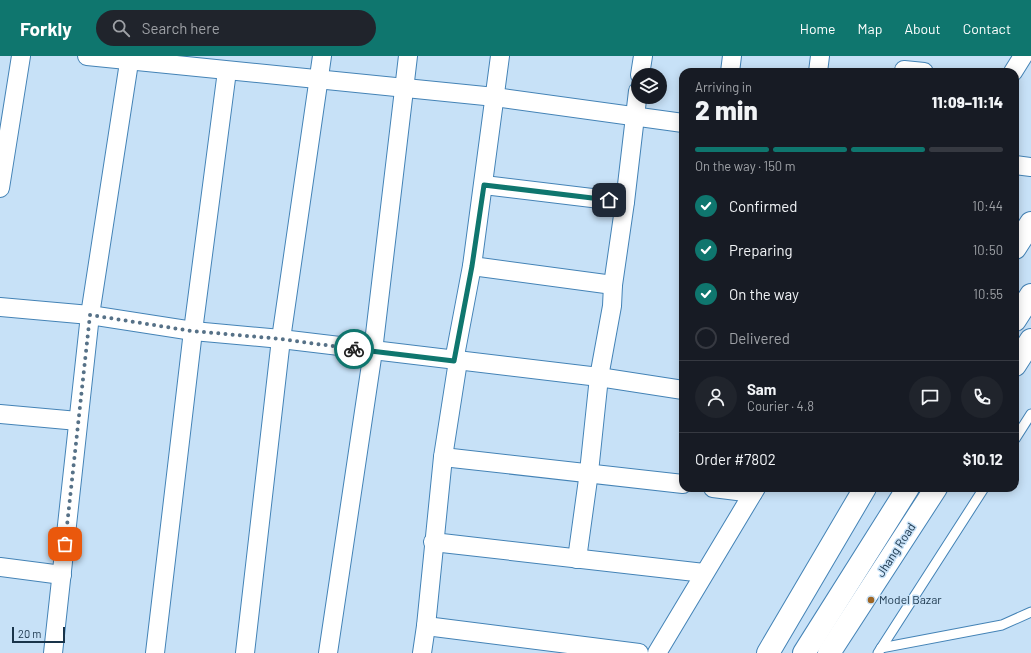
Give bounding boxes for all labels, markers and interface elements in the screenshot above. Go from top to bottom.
search box [96,10,376,46]
text: Forkly [20,17,72,40]
icon: search [110,17,132,39]
text: Search here [142,19,220,37]
text: Home [800,20,836,37]
text: Map [858,20,882,37]
text: About [904,20,941,37]
text: Contact [963,20,1011,37]
map controls [631,68,667,104]
button: layers [631,68,667,104]
text: Arriving in [695,79,752,95]
text: 11:09–11:14 [932,93,1003,111]
text: 2 min [695,94,758,125]
text: On the way · 150 m [695,158,796,174]
pin [592,183,626,217]
icon: home [598,189,620,211]
icon: check [695,195,717,217]
text: Confirmed [729,197,797,215]
text: 10:44 [972,198,1003,214]
icon: check [695,239,717,261]
text: Preparing [729,241,793,259]
text: 10:50 [973,242,1003,258]
icon: check [695,283,717,305]
text: On the way [729,285,799,303]
text: 10:55 [973,286,1003,302]
courier [334,329,374,369]
text: Delivered [729,329,790,347]
icon: bike [343,338,365,360]
button: person [695,376,737,418]
button: chat [909,376,951,418]
button: phone [961,376,1003,418]
text: Sam [747,380,776,398]
text: Courier · 4.8 [747,398,814,414]
text: Order #7802 [695,450,776,468]
text: $10.12 [963,450,1003,468]
street label: Jhang Road [873,520,918,579]
pin [48,527,82,561]
icon: bag [54,533,76,555]
place label: Model Bazar [879,592,942,606]
marker: Model Bazar [866,595,876,605]
scale bar [12,625,65,644]
text: 20 m [18,627,41,640]

